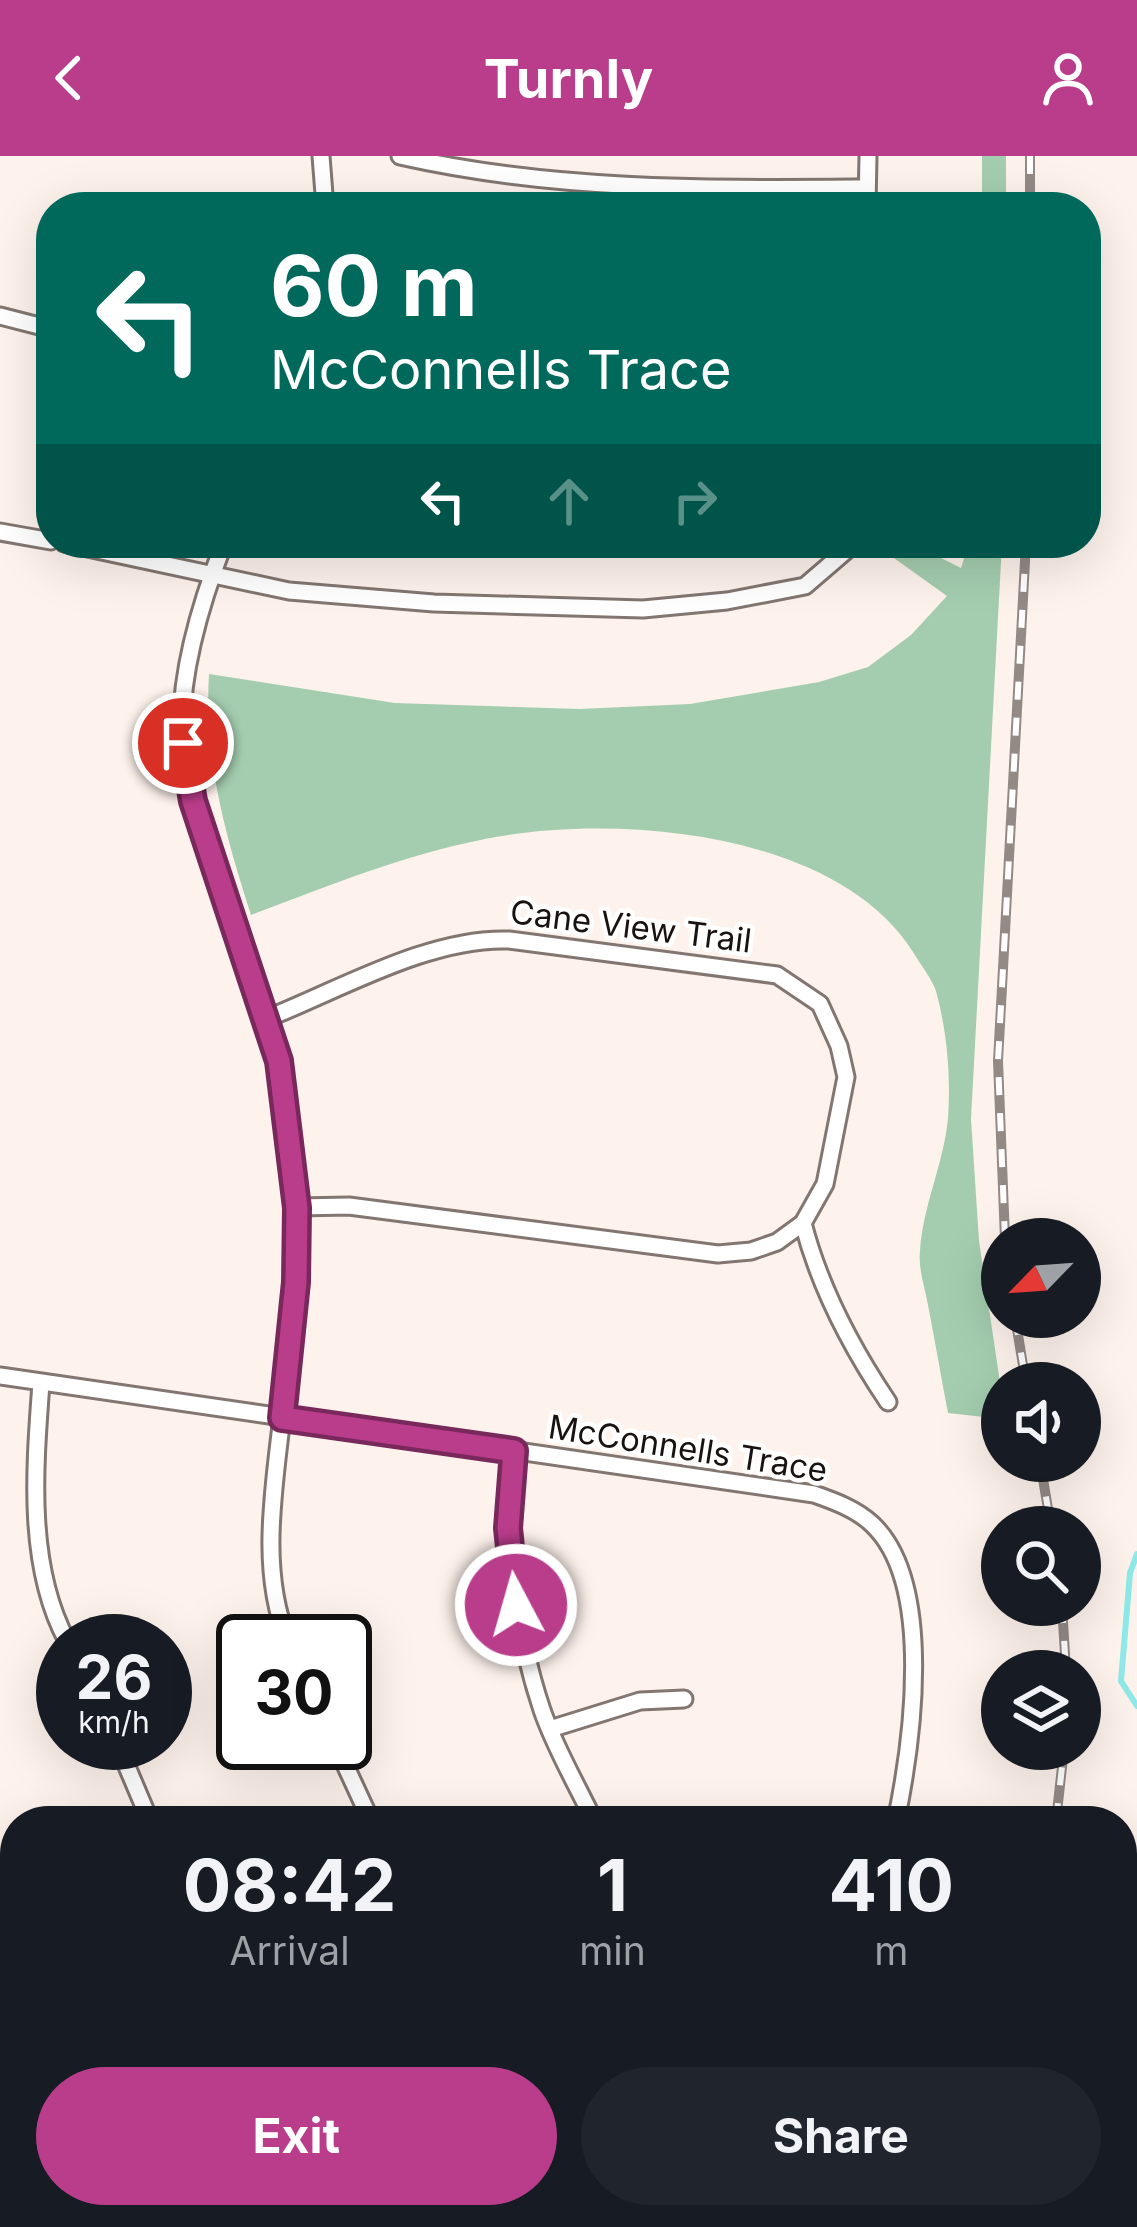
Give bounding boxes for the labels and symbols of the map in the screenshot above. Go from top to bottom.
pin [132,692,234,794]
street label: Cane View Trail [508,891,754,961]
north arrow [981,1218,1101,1338]
street label: McConnells Trace [546,1406,830,1490]
position arrow [453,1542,579,1668]
speed limit sign: 30 [216,1614,372,1770]

